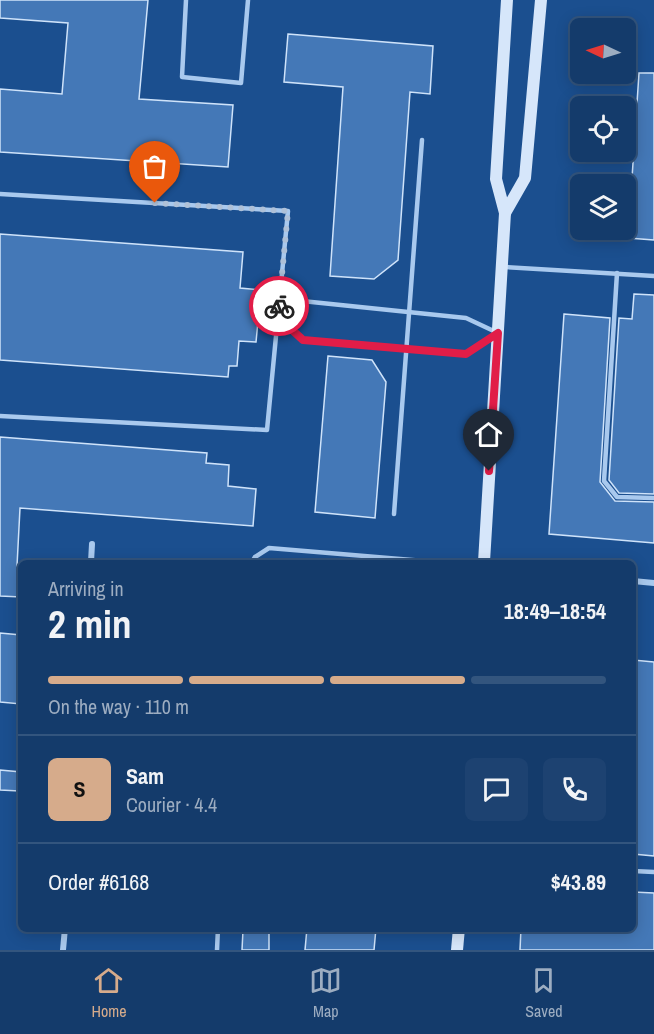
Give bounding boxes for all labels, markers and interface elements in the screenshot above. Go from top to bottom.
north arrow [570,18,636,84]
map controls [570,18,636,240]
button: locate [570,96,636,162]
pin [129,141,180,203]
icon: bag [138,150,171,183]
button: layers [570,174,636,240]
courier [249,276,309,336]
icon: bike [263,290,296,323]
pin [463,409,514,471]
icon: home [472,418,505,451]
text: Arriving in [48,575,124,602]
text: 18:49–18:54 [504,596,606,626]
text: 2 min [48,598,132,650]
text: On the way · 110 m [48,693,189,720]
button: chat [465,758,528,821]
button: phone [543,758,606,821]
text: Sam [126,761,164,791]
text: S [73,774,86,804]
text: Courier · 4.4 [126,791,217,818]
text: Order #6168 [48,867,149,897]
text: $43.89 [551,867,606,897]
tab: Home [91,964,126,1022]
tab: Map [309,964,342,1022]
tab: Saved [525,964,563,1022]

